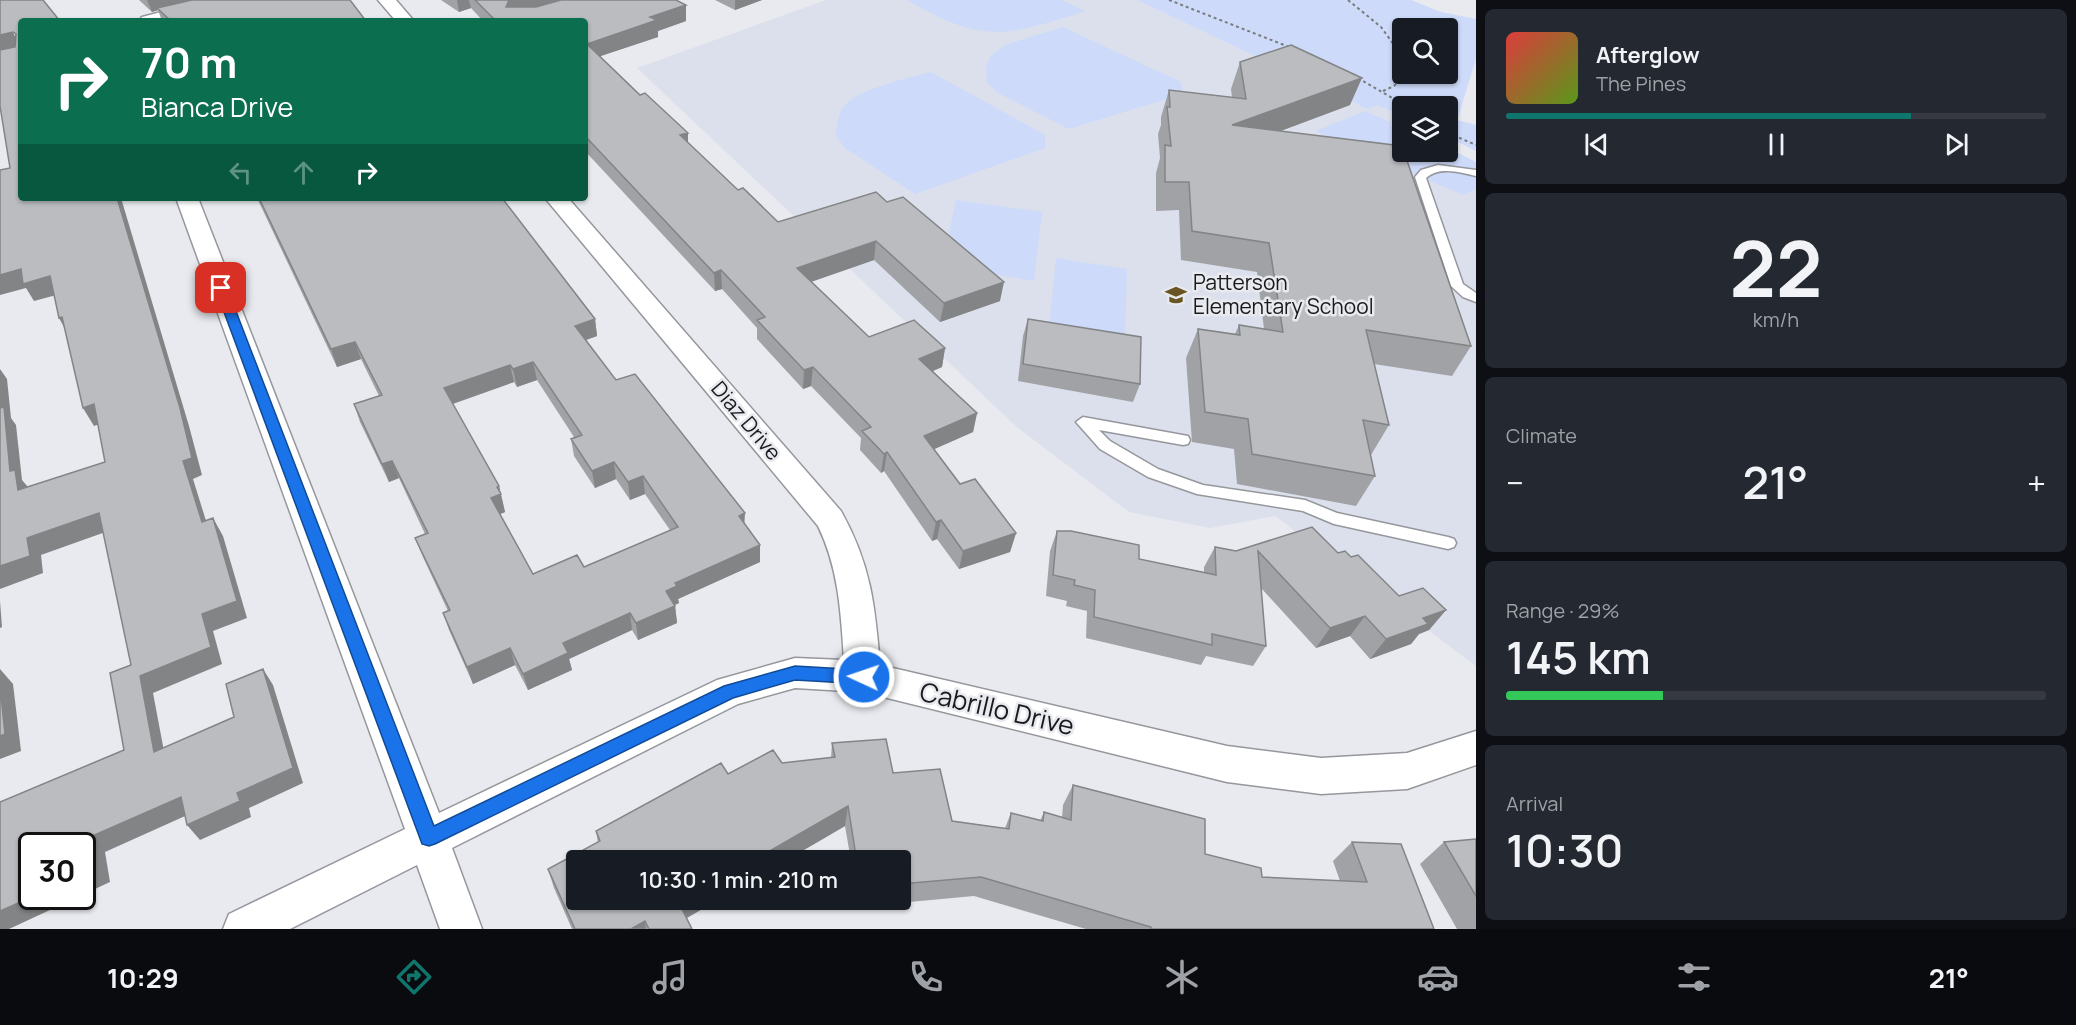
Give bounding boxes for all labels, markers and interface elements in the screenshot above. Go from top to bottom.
map controls [1392,18,1458,162]
button: search [1392,18,1458,84]
text: 70 m [141,33,237,91]
text: Afterglow [1596,40,1700,70]
icon: right [42,42,120,120]
text: The Pines [1596,70,1686,97]
text: Bianca Drive [141,88,293,125]
button: layers [1392,96,1458,162]
icon: previous [1580,128,1613,161]
icon: pause [1760,128,1793,161]
icon: next [1940,128,1973,161]
icon: left [224,156,257,189]
icon: ahead [287,156,320,189]
icon: right [350,156,383,189]
text: 22 [1730,214,1822,320]
pin [195,262,246,313]
place label: Patterson Elementary School [1193,268,1374,320]
icon: arrive [204,271,237,304]
school or university icon: Patterson Elementary School [1164,283,1188,307]
text: km/h [1753,306,1799,333]
street label: Diaz Drive [705,375,788,466]
text: Climate [1506,422,1577,449]
text: 21° [1743,451,1808,513]
text: − [1506,460,1524,505]
text: + [2027,460,2046,505]
text: Range · 29% [1506,597,1620,624]
text: 145 km [1506,626,1651,688]
position arrow [832,645,896,709]
street label: Cabrillo Drive [916,673,1078,743]
text: Arrival [1506,790,1563,817]
text: 10:30 [1506,819,1623,881]
speed limit sign: 30 [18,832,96,910]
text: 10:30 · 1 min · 210 m [639,865,838,895]
icon: directions [393,956,435,998]
icon: music [649,956,691,998]
icon: phone [905,956,947,998]
icon: climate [1161,956,1203,998]
icon: car [1417,956,1459,998]
icon: filters [1673,956,1715,998]
text: 10:29 [107,959,179,996]
text: 21° [1929,959,1969,996]

